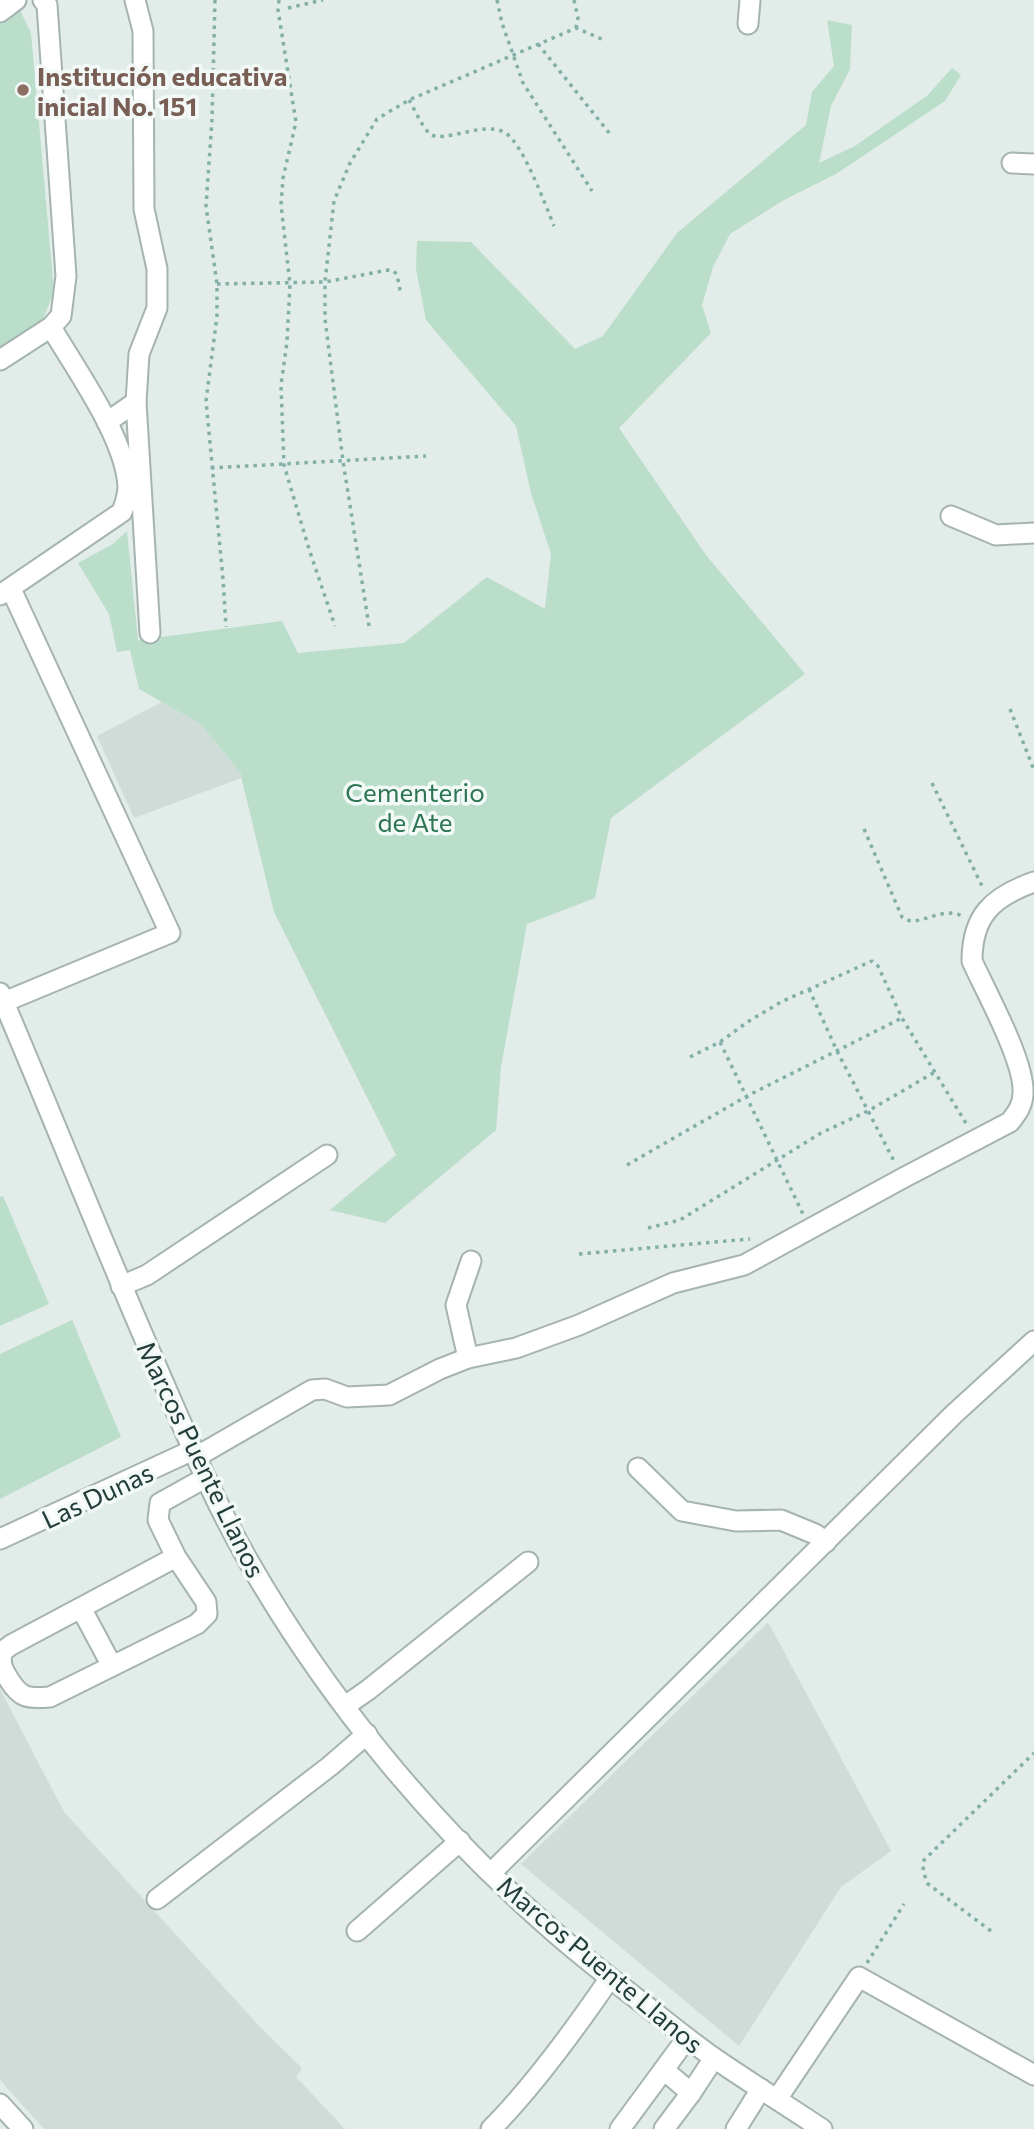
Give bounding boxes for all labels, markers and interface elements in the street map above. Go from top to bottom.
place label: Institución educativa inicial No. 151 [37,60,287,121]
marker: Institución educativa inicial No. 151 [15,82,31,98]
park label: Cementerio de Ate [345,776,485,837]
street label: Marcos Puente Llanos [131,1336,273,1582]
street label: Las Dunas [36,1456,158,1534]
street label: Marcos Puente Llanos [492,1869,710,2059]

